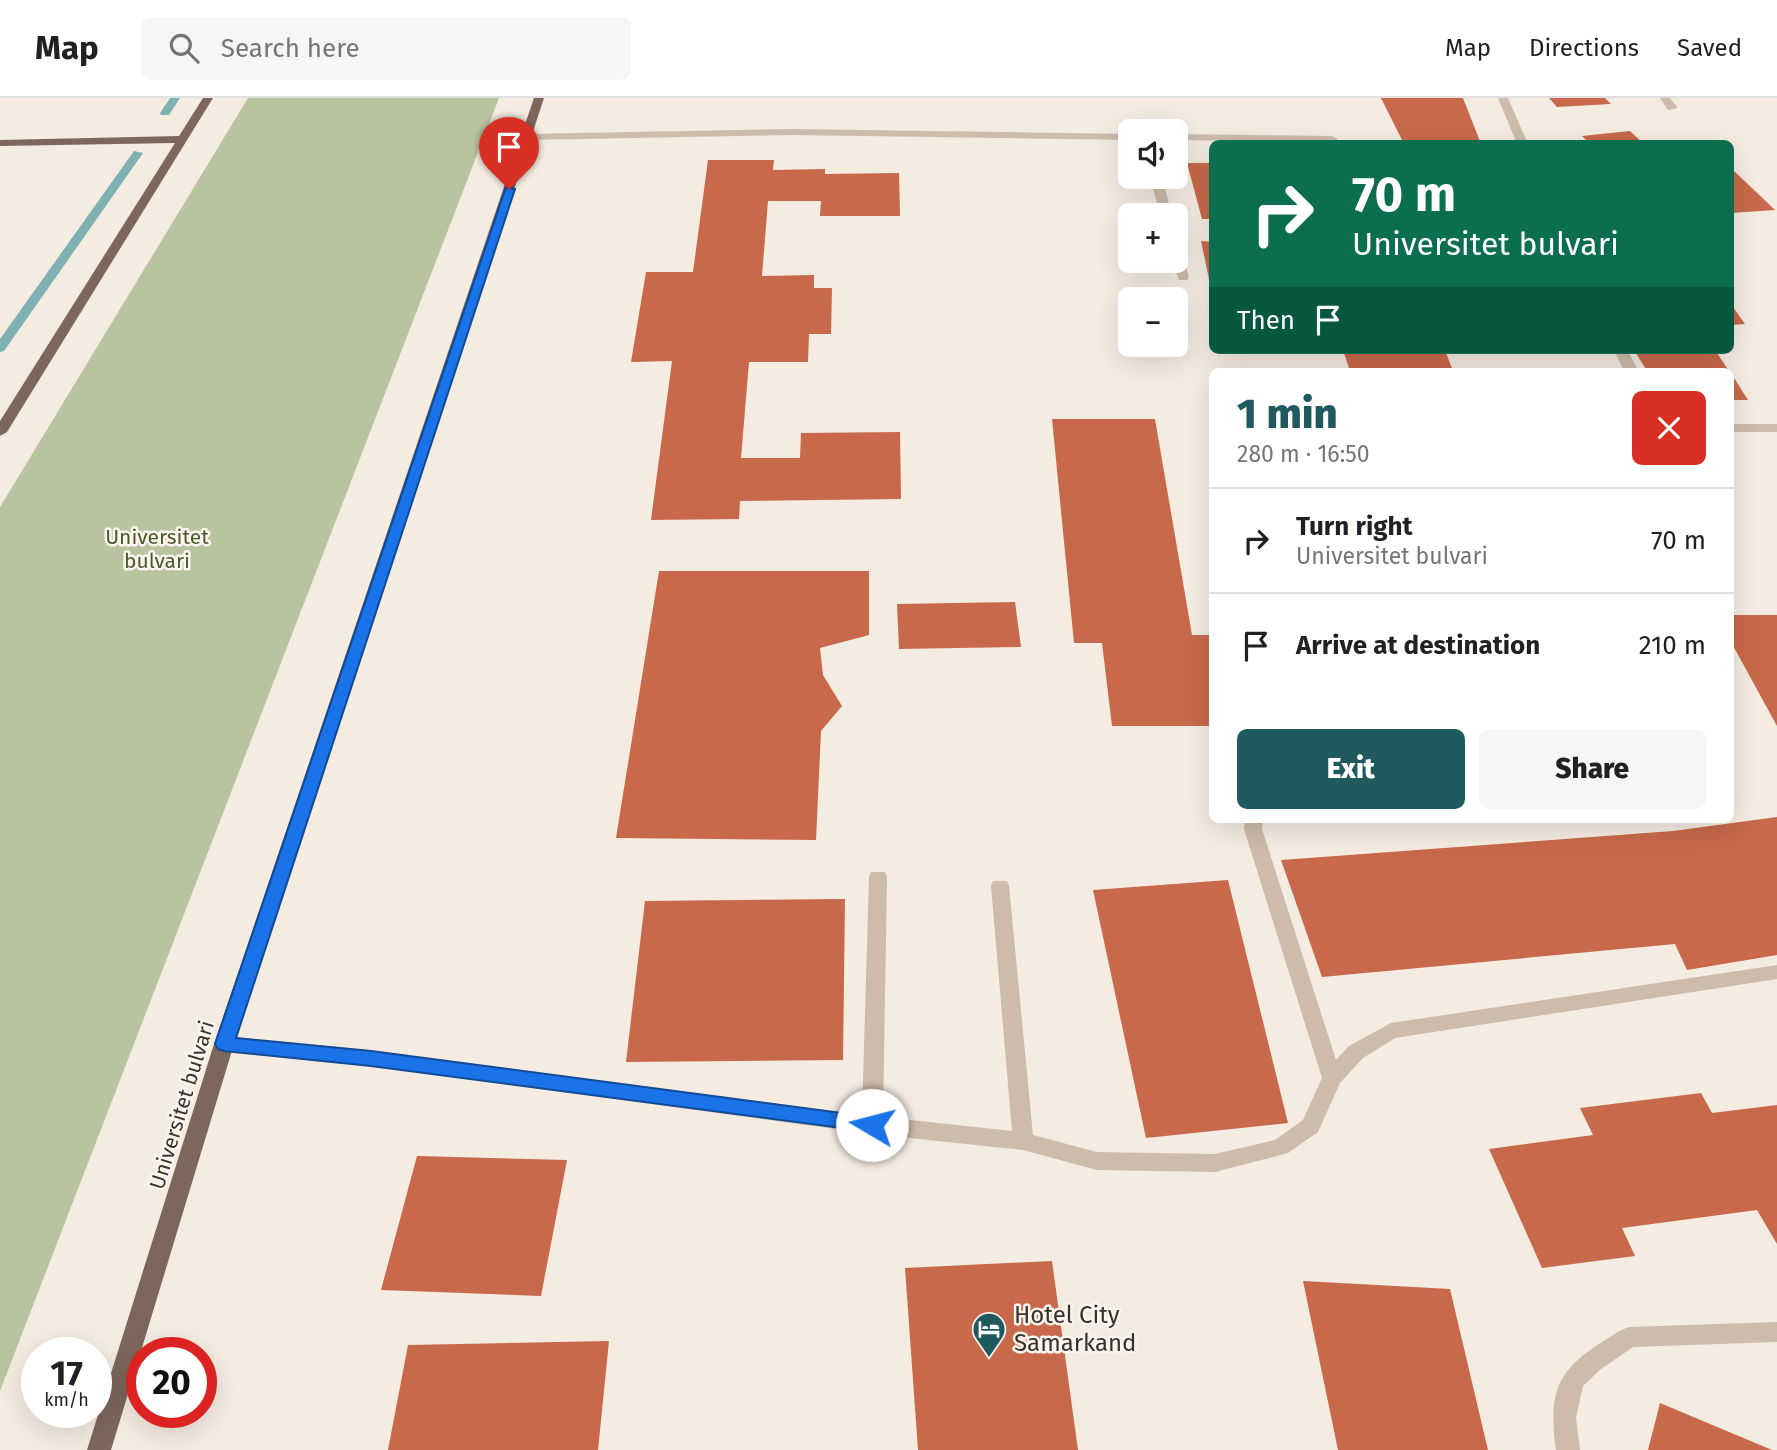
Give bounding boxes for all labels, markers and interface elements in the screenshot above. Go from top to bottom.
search box [141,17,631,80]
text: Map [35,28,99,68]
icon: search [165,29,203,67]
text: Search here [221,33,360,64]
text: Map [1445,34,1491,62]
text: Directions [1529,34,1639,62]
text: Saved [1677,34,1742,62]
pin [479,117,539,189]
map controls [1118,119,1188,357]
button: sound [1118,119,1188,189]
icon: arrive [490,128,528,166]
text: 70 m [1352,165,1456,224]
icon: right [1237,168,1328,259]
button: + [1118,203,1188,273]
text: Universitet bulvari [1352,225,1619,263]
button: − [1118,287,1188,357]
icon: arrive [1309,301,1347,339]
text: Then [1237,305,1295,336]
text: 1 min [1237,389,1338,439]
button: close [1632,391,1706,465]
text: 280 m · 16:50 [1237,440,1370,468]
text: Turn right [1296,511,1413,542]
icon: right [1237,522,1275,560]
park label: Universitet bulvari [105,524,209,574]
text: 70 m [1651,525,1706,556]
text: Universitet bulvari [1296,542,1488,570]
icon: arrive [1237,627,1275,665]
text: Arrive at destination [1296,630,1540,661]
text: 210 m [1639,630,1706,661]
button: Exit [1237,729,1465,809]
button: Share [1479,729,1706,809]
street label: Universitet bulvari [144,1017,220,1193]
position arrow [835,1088,909,1162]
place label: Hotel City Samarkand [1014,1301,1136,1357]
hotel icon: Hotel City Samarkand [970,1310,1008,1359]
speed limit sign: 20 [126,1337,217,1428]
text: 17 [50,1352,83,1394]
text: km/h [44,1389,89,1411]

